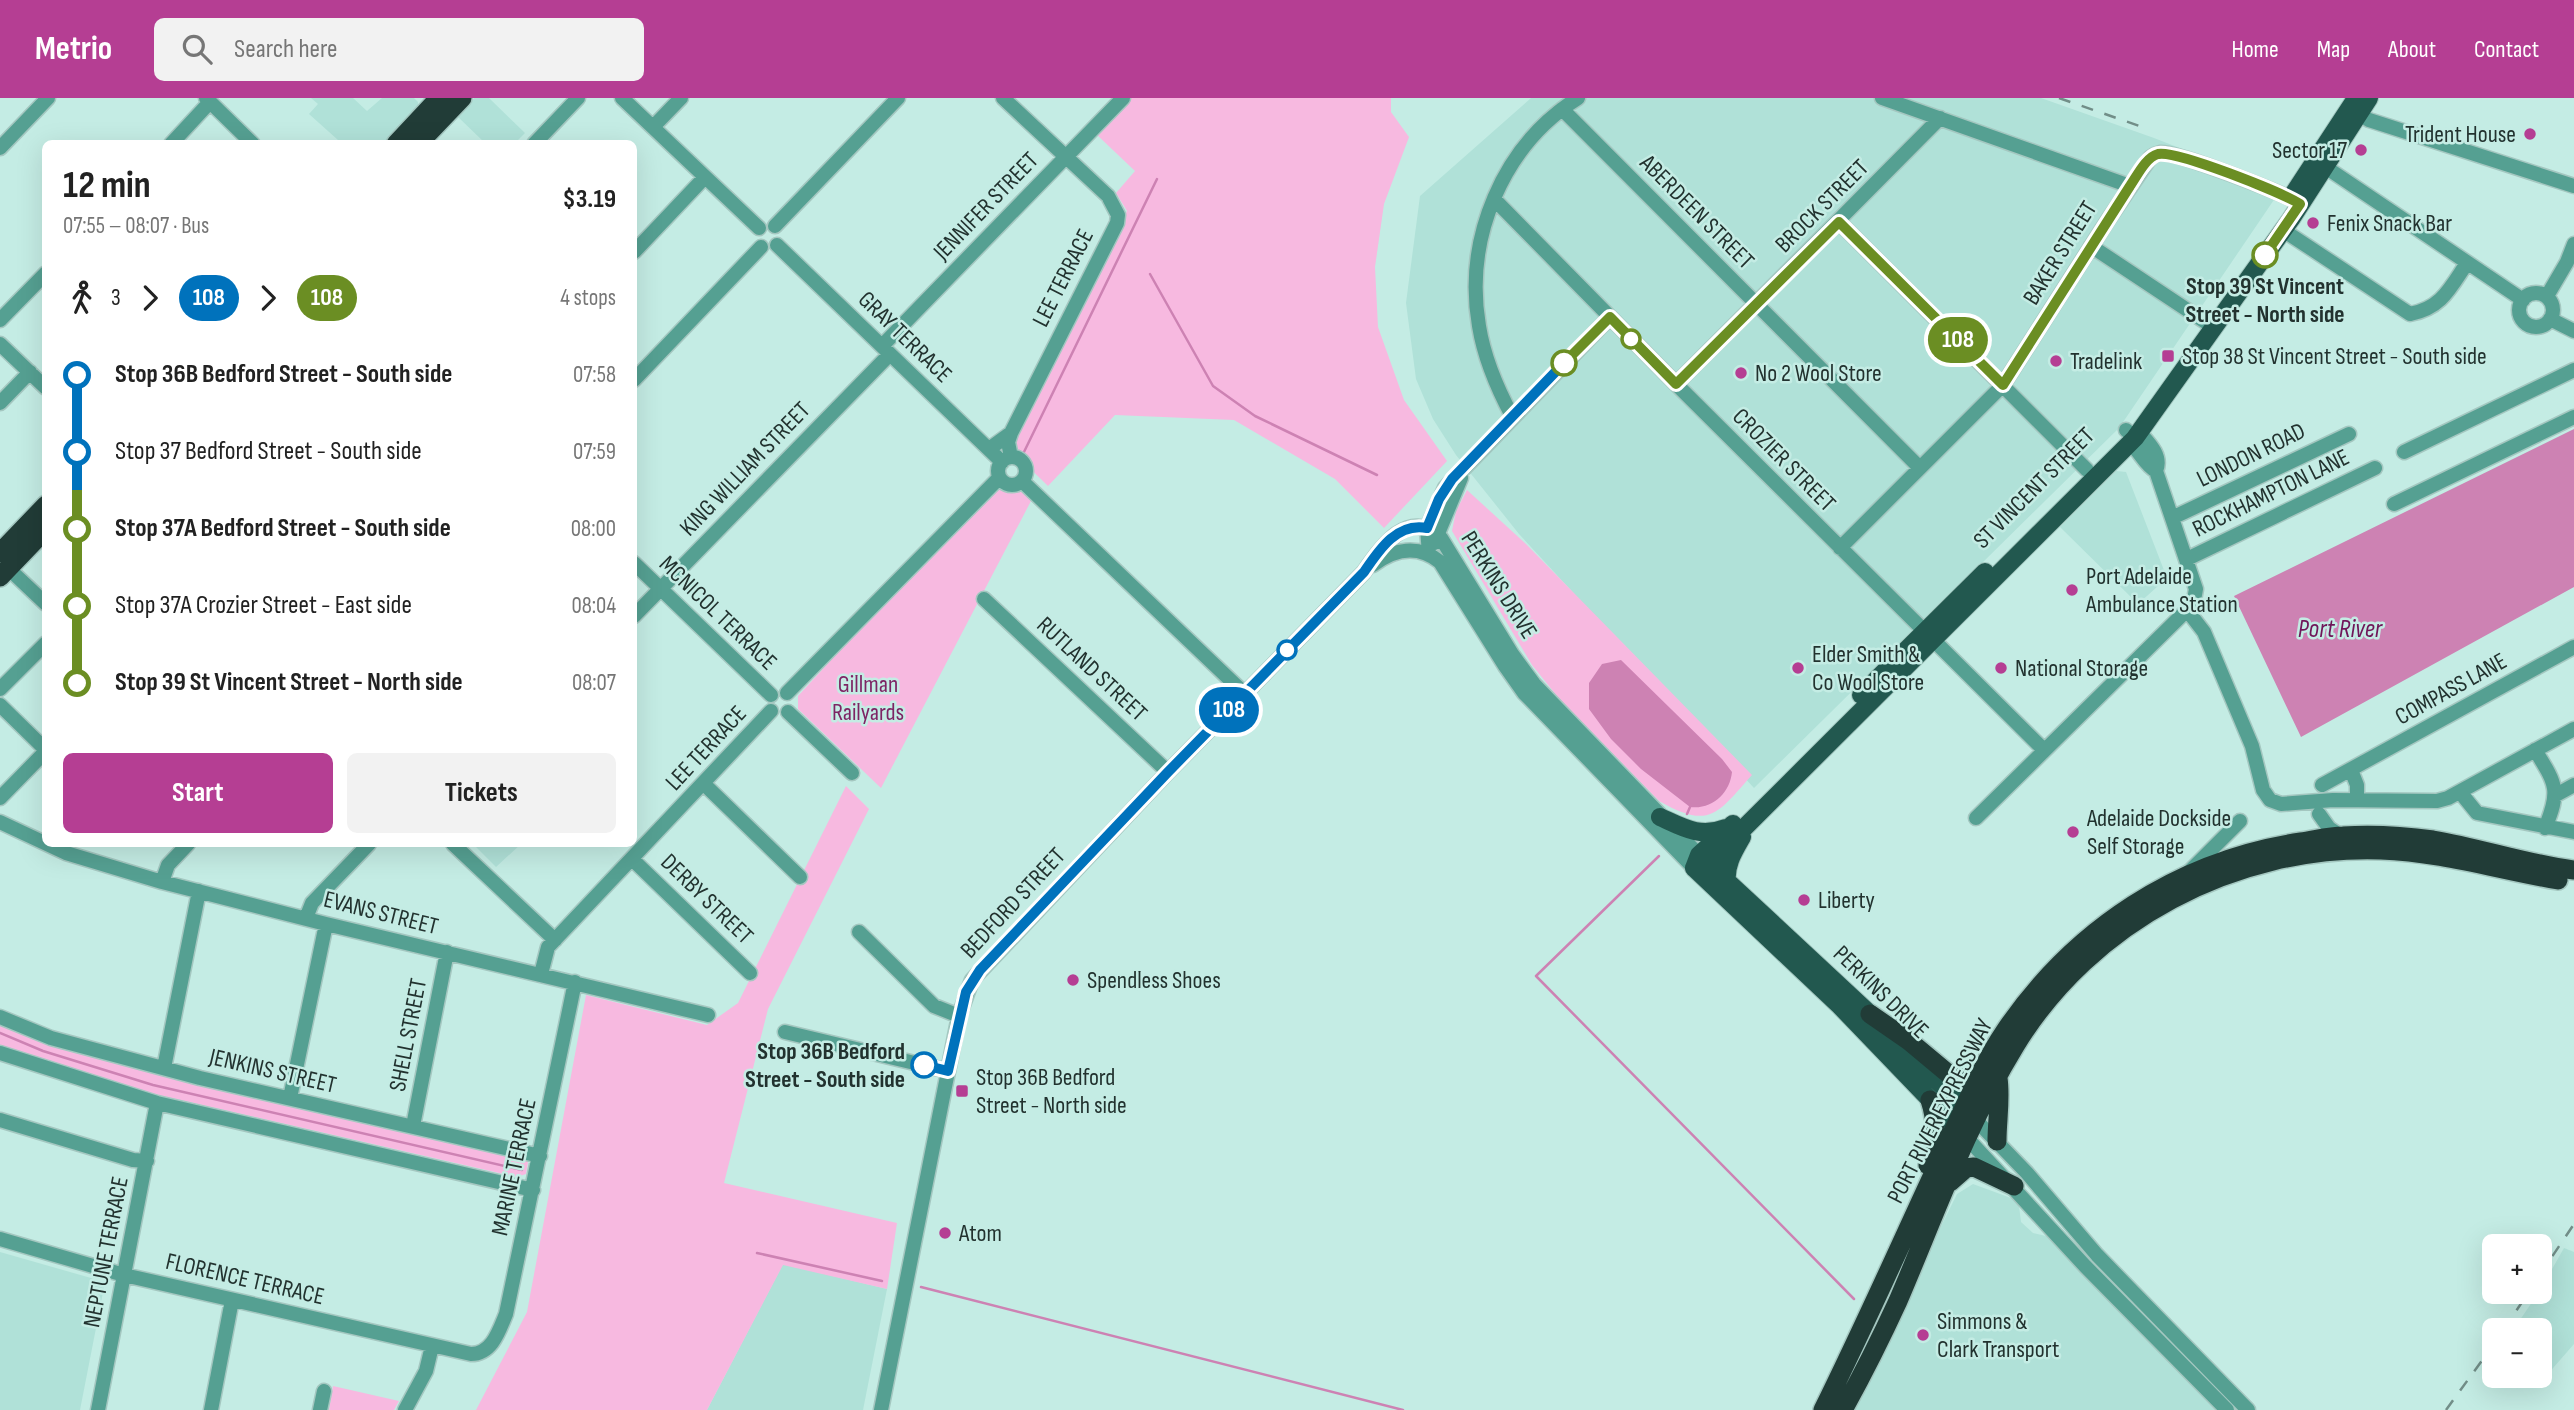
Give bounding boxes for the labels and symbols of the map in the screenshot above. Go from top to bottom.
place label: Trident House [2405,120,2516,149]
marker: Trident House [2522,126,2538,142]
place label: Sector 17 [2272,136,2347,165]
marker: Sector 17 [2353,142,2369,158]
street label: JENNIFER STREET [927,146,1045,267]
street label: ABERDEEN STREET [1633,148,1760,275]
street label: BROCK STREET [1769,153,1875,259]
street label: BAKER STREET [2017,196,2103,310]
place label: Fenix Snack Bar [2327,209,2452,238]
marker: Fenix Snack Bar [2305,215,2321,231]
street label: LEE TERRACE [1026,224,1100,332]
marker: Stop 39 St Vincent Street - North side [2252,242,2278,268]
place label: Stop 39 St Vincent Street - North side [2185,272,2345,329]
street label: GRAY TERRACE [852,285,958,389]
line badge: 108 [1918,317,1998,363]
unlabelled marker [1621,329,1641,349]
place label: Stop 38 St Vincent Street - South side [2182,342,2487,371]
place label: Tradelink [2070,347,2142,376]
marker: Stop 38 St Vincent Street - South side [2160,348,2176,364]
unlabelled marker [1551,350,1577,376]
marker: Tradelink [2048,353,2064,369]
place label: No 2 Wool Store [1755,359,1882,388]
marker: No 2 Wool Store [1733,365,1749,381]
street label: KING WILLIAM STREET [674,396,817,542]
street label: CROZIER STREET [1726,402,1842,518]
street label: LONDON ROAD [2192,416,2310,494]
street label: ST VINCENT STREET [1967,421,2101,555]
street label: ROCKHAMPTON LANE [2188,443,2354,543]
street label: PERKINS DRIVE [1455,526,1543,644]
street label: MCNICOL TERRACE [653,550,783,676]
place label: Port Adelaide Ambulance Station [2085,562,2238,619]
marker: Port Adelaide Ambulance Station [2064,582,2080,598]
street label: RUTLAND STREET [1031,611,1153,728]
water label: Port River [2298,614,2384,645]
unlabelled marker [1277,640,1297,660]
place label: Elder Smith & Co Wool Store [1812,640,1924,697]
street label: COMPASS LANE [2390,647,2512,731]
place label: National Storage [2015,654,2148,683]
marker: Elder Smith & Co Wool Store [1790,660,1806,676]
marker: National Storage [1993,660,2009,676]
park label: Gillman Railyards [832,670,904,727]
line badge: 108 [1189,687,1269,733]
street label: LEE TERRACE [659,699,753,797]
place label: Adelaide Dockside Self Storage [2086,804,2231,861]
marker: Adelaide Dockside Self Storage [2065,824,2081,840]
street label: BEDFORD STREET [954,842,1072,964]
street label: DERBY STREET [655,848,760,950]
street label: EVANS STREET [321,885,442,941]
place label: Liberty [1818,886,1875,915]
marker: Liberty [1796,892,1812,908]
street label: PERKINS DRIVE [1827,939,1935,1045]
place label: Spendless Shoes [1087,966,1221,995]
marker: Spendless Shoes [1065,972,1081,988]
street label: SHELL STREET [383,976,433,1094]
street label: PORT RIVER EXPRESSWAY [1881,1014,1999,1208]
place label: Stop 36B Bedford Street - South side [745,1037,905,1094]
street label: JENKINS STREET [206,1042,340,1100]
marker: Stop 36B Bedford Street - South side [911,1052,937,1078]
place label: Stop 36B Bedford Street - North side [976,1063,1127,1120]
marker: Stop 36B Bedford Street - North side [954,1083,970,1099]
street label: MARINE TERRACE [485,1096,543,1238]
street label: NEPTUNE TERRACE [77,1174,135,1330]
place label: Atom [958,1219,1002,1248]
marker: Atom [937,1225,953,1241]
street label: FLORENCE TERRACE [163,1247,327,1311]
place label: Simmons & Clark Transport [1937,1307,2059,1364]
marker: Simmons & Clark Transport [1915,1327,1931,1343]

